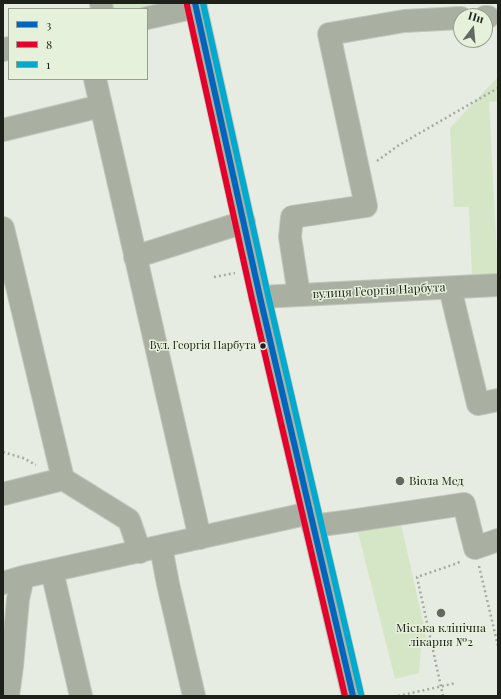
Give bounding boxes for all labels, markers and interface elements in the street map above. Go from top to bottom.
legend [8,8,148,80]
north arrow [453,8,493,48]
text: Пн [467,8,486,26]
text: 3 [46,16,51,32]
text: 8 [46,36,52,52]
text: 1 [46,56,50,72]
street label: вулиця Георгія Нарбута [312,280,446,302]
place label: Вул. Георгія Нарбута [150,339,256,353]
marker: Вул. Георгія Нарбута [258,341,268,351]
place label: Віола Мед [409,474,464,488]
marker: Віола Мед [394,475,406,487]
marker: Міська клінічна лікарня №2 [435,607,447,619]
place label: Міська клінічна лікарня №2 [396,621,486,649]

